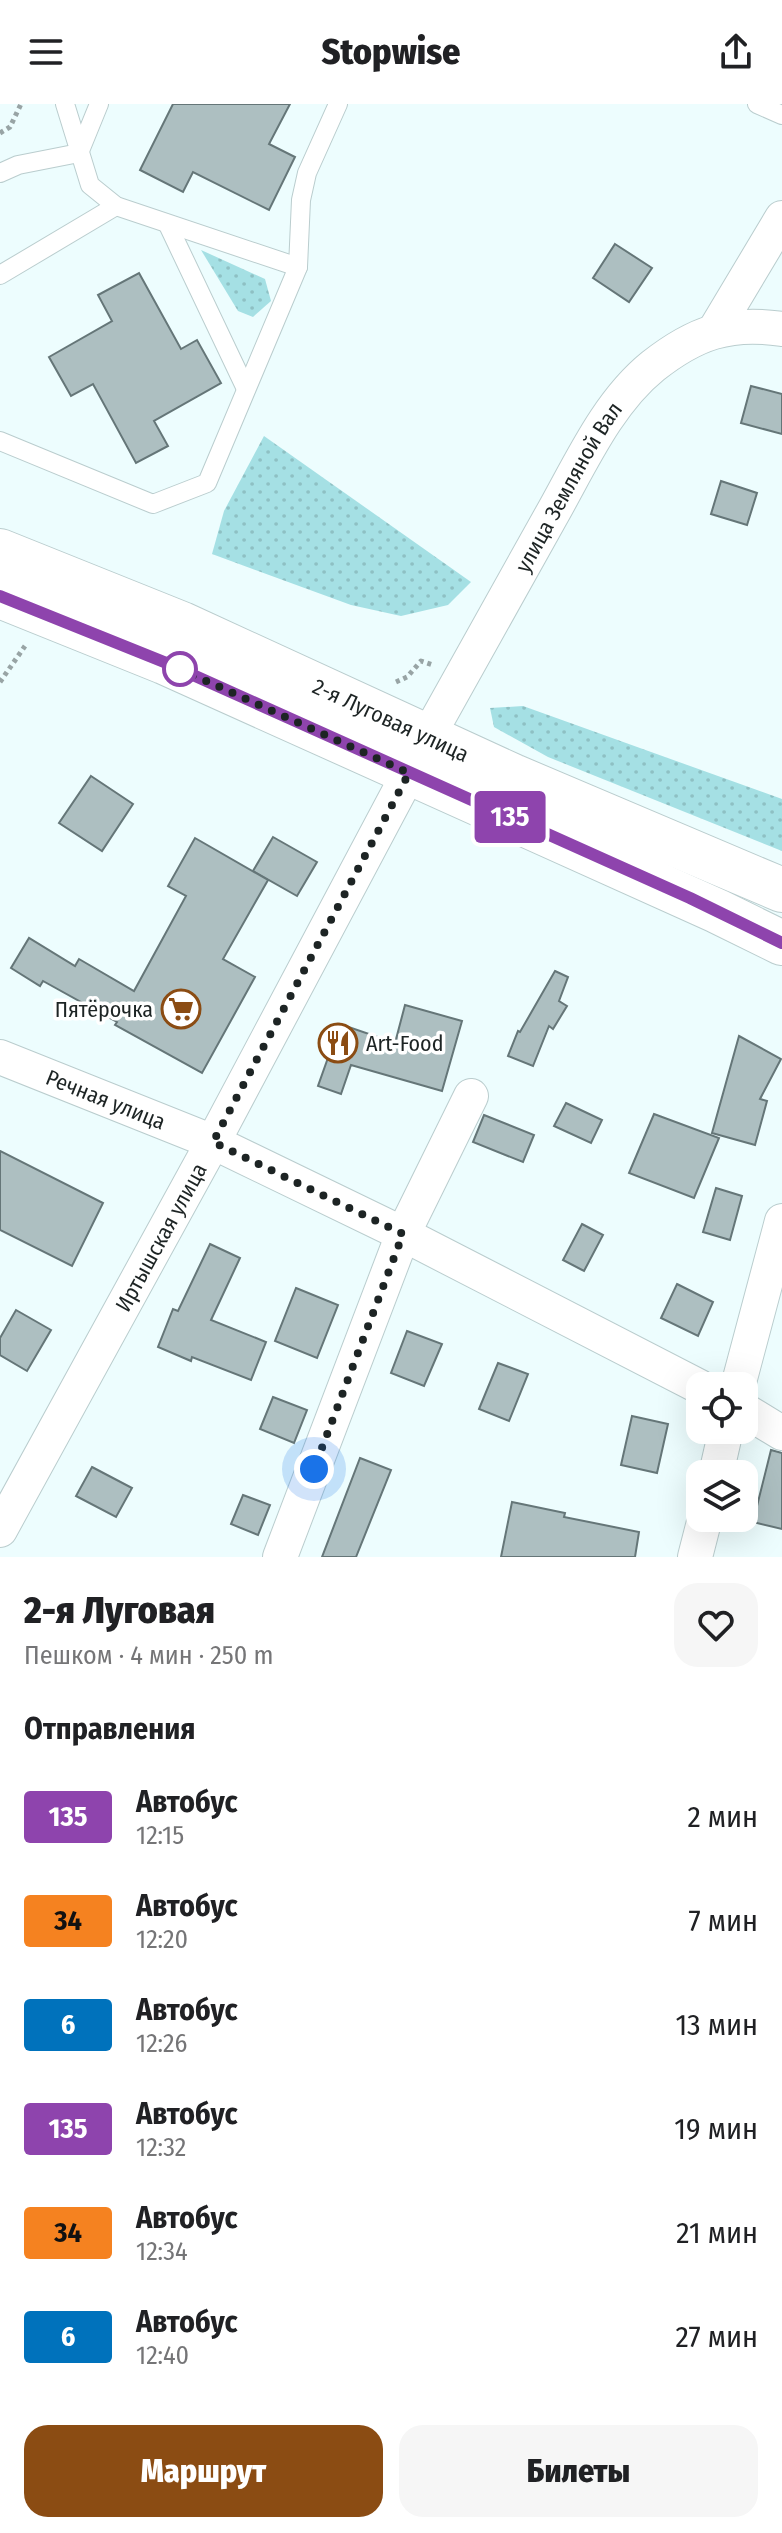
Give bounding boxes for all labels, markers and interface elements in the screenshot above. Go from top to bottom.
icon: menu [24,30,68,74]
text: Stopwise [322,30,460,74]
icon: share [714,30,758,74]
street label: улица Земляной Вал [509,397,628,577]
unlabelled marker [163,652,197,686]
street label: 2-я Луговая улица [308,673,473,768]
line badge: 135 [464,791,556,843]
text: 135 [491,800,529,833]
supermarket icon: Пятёрочка [160,988,202,1030]
place label: Пятёрочка [55,996,153,1023]
restaurant icon: Art-Food [317,1022,359,1064]
place label: Art-Food [366,1030,443,1057]
street label: Речная улица [42,1064,169,1136]
street label: Иртышская улица [110,1159,213,1316]
map controls [686,1372,758,1532]
button: locate [686,1372,758,1444]
your location [294,1449,334,1489]
button: layers [686,1460,758,1532]
button: heart [674,1583,758,1667]
text: 2-я Луговая [24,1587,215,1633]
text: Пешком · 4 мин · 250 m [24,1640,273,1671]
text: Отправления [24,1711,195,1747]
text: Автобус [136,1784,238,1820]
text: 2 мин [687,1799,758,1835]
text: 135 [49,1800,87,1833]
text: 12:15 [136,1820,184,1851]
text: Автобус [136,1888,238,1924]
text: 7 мин [688,1903,758,1939]
text: 34 [54,1904,82,1937]
text: 12:20 [136,1924,188,1955]
text: Автобус [136,1992,238,2028]
text: 13 мин [675,2007,758,2043]
text: 6 [61,2008,75,2041]
text: 12:26 [136,2028,187,2059]
text: Автобус [136,2096,238,2132]
text: 19 мин [674,2111,758,2147]
text: 135 [49,2112,87,2145]
text: 12:32 [136,2132,186,2163]
text: Автобус [136,2200,238,2236]
text: 21 мин [676,2215,758,2251]
text: 34 [54,2216,82,2249]
text: 12:34 [136,2236,188,2267]
text: Автобус [136,2304,238,2340]
text: 27 мин [675,2319,758,2355]
text: 6 [61,2320,75,2353]
text: 12:40 [136,2340,189,2371]
button: Маршрут [24,2425,383,2517]
button: Билеты [399,2425,758,2517]

